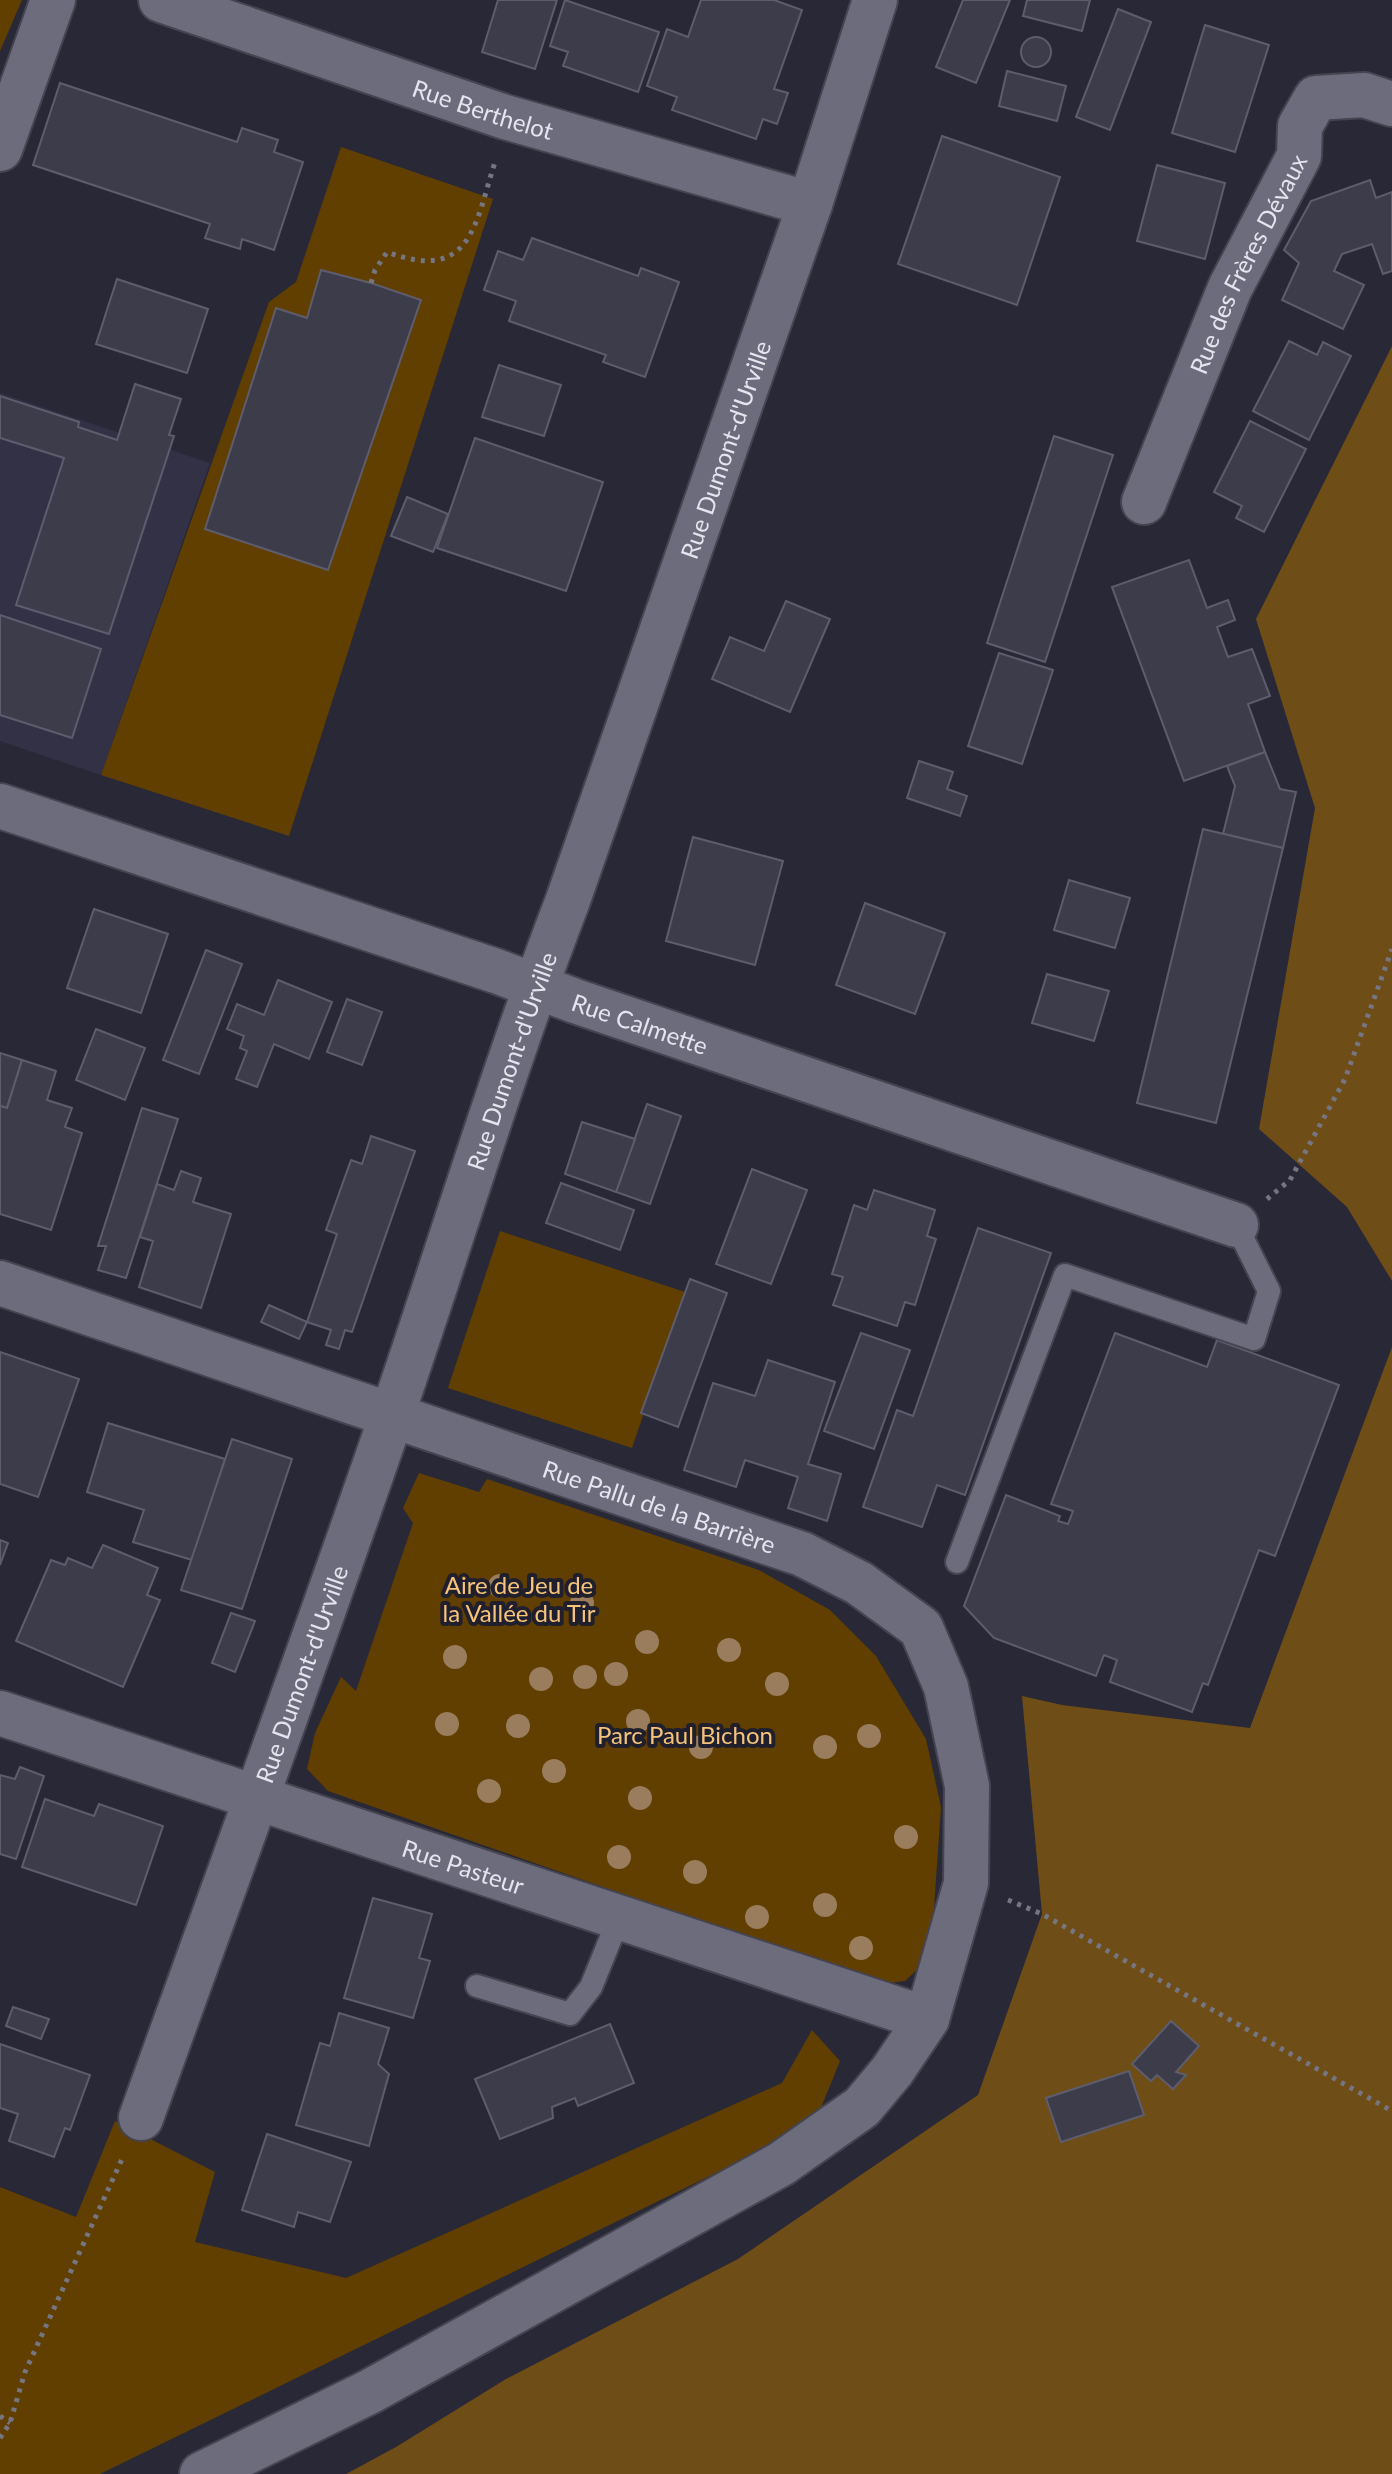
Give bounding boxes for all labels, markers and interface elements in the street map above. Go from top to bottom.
street label: Rue Berthelot [409,72,557,145]
street label: Rue des Frères Dévaux [1183,149,1312,378]
street label: Rue Dumont-d'Urville [673,336,776,562]
street label: Rue Dumont-d'Urville [460,948,562,1174]
street label: Rue Calmette [568,987,712,1060]
street label: Rue Pallu de la Barrière [539,1453,780,1559]
street label: Rue Dumont-d'Urville [249,1561,353,1787]
park label: Aire de Jeu de la Vallée du Tir [443,1570,596,1627]
park label: Parc Paul Bichon [597,1720,773,1749]
street label: Rue Pasteur [399,1832,528,1900]

